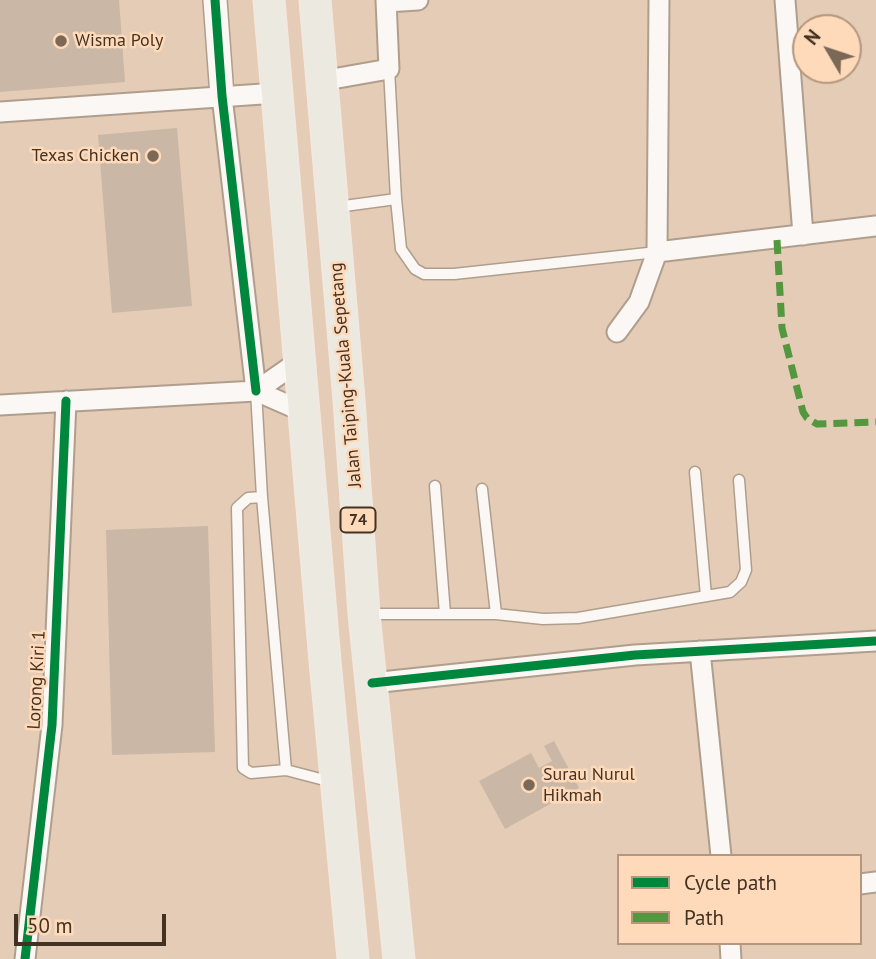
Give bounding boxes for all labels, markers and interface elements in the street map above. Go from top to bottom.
north arrow [792,14,862,84]
text: N [799,25,825,49]
place label: Wisma Poly [75,30,163,52]
marker: Wisma Poly [53,33,69,49]
place label: Texas Chicken [32,145,139,167]
marker: Texas Chicken [145,148,161,164]
street label: Jalan Taiping-Kuala Sepetang [325,262,367,488]
road number: 74 [340,508,376,533]
street label: Lorong Kiri 1 [24,630,50,730]
place label: Surau Nurul Hikmah [543,764,635,806]
marker: Surau Nurul Hikmah [521,777,537,793]
legend [617,854,862,945]
text: Cycle path [684,869,777,896]
scale bar [18,900,170,944]
text: Path [684,904,724,931]
text: 50 m [27,912,73,939]

